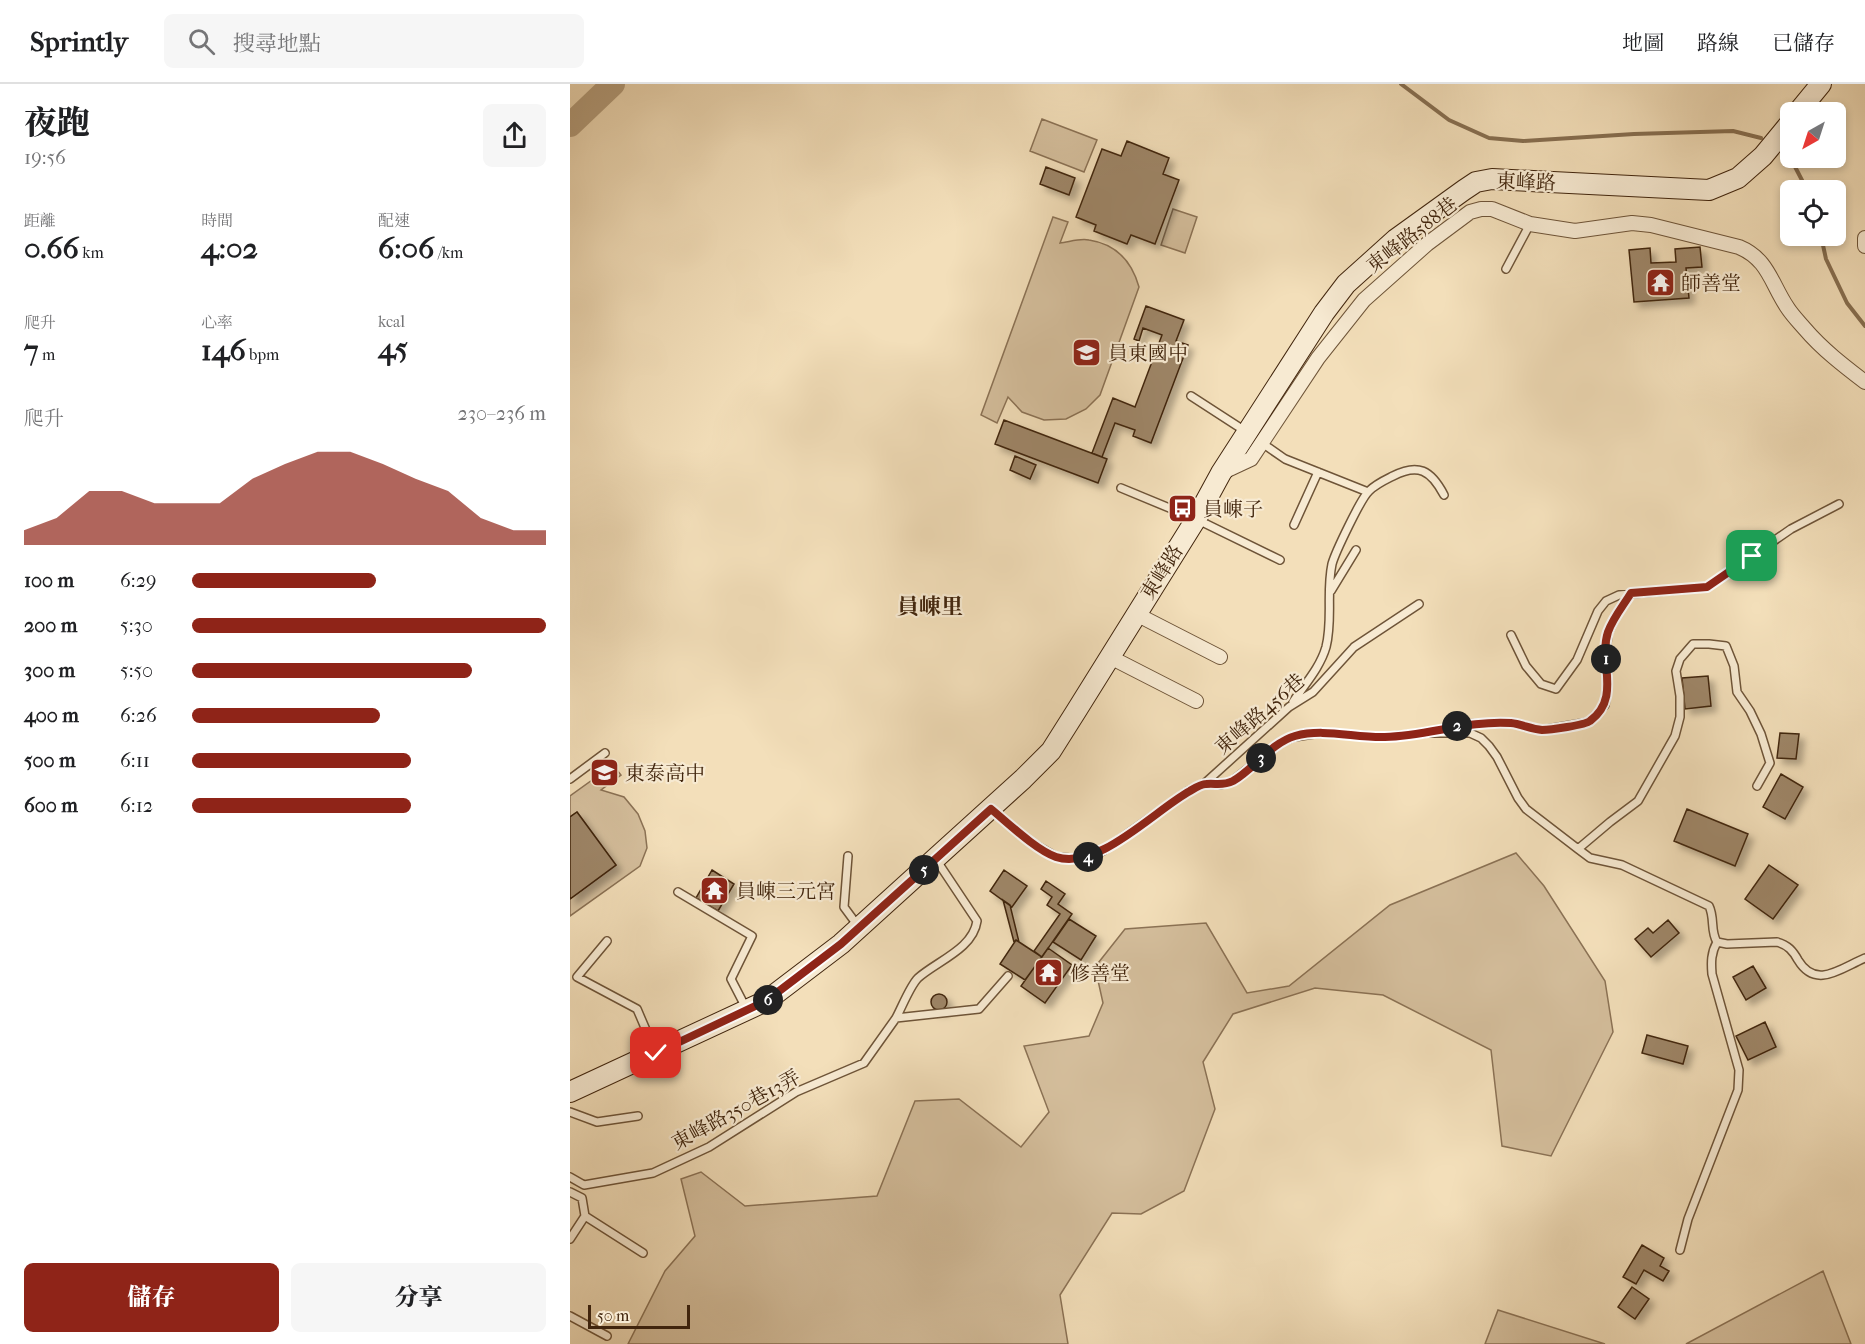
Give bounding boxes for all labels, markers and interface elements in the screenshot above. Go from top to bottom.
search box [164,14,584,68]
text: Sprintly [30,25,128,58]
icon: search [185,25,218,58]
text: 搜尋地點 [233,31,321,57]
text: 地圖 [1622,31,1664,55]
text: 路線 [1697,31,1739,55]
text: 已儲存 [1772,31,1835,55]
north arrow [1780,102,1846,168]
map controls [1780,102,1846,246]
text: 夜跑 [24,104,90,143]
button: share [483,104,546,167]
text: 19:56 [24,146,66,169]
street label: 東峰路 [1496,169,1556,195]
button: locate [1780,180,1846,246]
street label: 東峰路588巷 [1362,192,1462,278]
text: 距離 [24,211,56,230]
text: 時間 [201,211,233,230]
text: 配速 [378,211,410,230]
text: 0.66 [24,231,79,266]
text: 4:02 [201,231,258,266]
text: 6:06 [378,231,434,266]
text: km [79,243,104,262]
text: /km [434,243,463,262]
temple icon: 師善堂 [1644,267,1676,299]
place label: 師善堂 [1681,272,1741,295]
text: kcal [378,312,405,331]
text: 爬升 [24,313,56,332]
text: 心率 [201,313,233,332]
text: 45 [378,331,408,366]
text: 7 [24,333,38,368]
text: 146 [201,333,246,368]
school or university icon: 員東國中 [1071,337,1103,369]
place label: 員東國中 [1108,342,1188,365]
text: m [38,345,55,364]
text: bpm [246,345,279,364]
text: 230–236 m [458,402,546,425]
text: 爬升 [24,407,64,430]
bus stop icon: 員崠子 [1166,493,1198,525]
place label: 員崠子 [1203,498,1263,521]
pin [1726,530,1777,581]
icon: arrive [1735,539,1768,572]
street label: 東峰路 [1136,540,1188,604]
text: 100 m [24,569,74,592]
text: 6:29 [120,569,156,592]
district label: 員崠里 [897,594,963,620]
text: 200 m [24,614,77,637]
text: 5:30 [120,614,153,637]
pin: 1 [1591,644,1621,674]
text: 1 [1603,649,1609,668]
text: 300 m [24,659,75,682]
text: 5:50 [120,659,153,682]
street label: 東峰路456巷 [1211,669,1309,759]
text: 400 m [24,704,79,727]
text: 6:26 [120,704,157,727]
pin: 2 [1442,711,1472,741]
text: 2 [1453,716,1461,735]
pin: 3 [1246,743,1276,773]
text: 3 [1258,748,1264,767]
text: 500 m [24,749,76,772]
text: 6:11 [120,749,150,772]
school or university icon: 東泰高中 [588,757,620,789]
place label: 東泰高中 [625,762,705,785]
text: 600 m [24,794,78,817]
text: 6:12 [120,794,153,817]
pin: 4 [1073,842,1103,872]
text: 4 [1083,847,1093,866]
pin: 5 [909,855,939,885]
text: 5 [921,860,927,879]
temple icon: 員崠三元宮 [699,875,731,907]
place label: 員崠三元宮 [736,880,836,903]
temple icon: 修善堂 [1033,957,1065,989]
place label: 修善堂 [1070,962,1130,985]
pin: 6 [753,985,783,1015]
text: 6 [764,990,772,1009]
pin [630,1027,681,1078]
icon: check [639,1036,672,1069]
street label: 東峰路350巷13弄 [668,1065,804,1155]
button: 儲存 [24,1263,279,1332]
button: 分享 [291,1263,546,1332]
scale bar [588,1302,690,1330]
text: 50 m [597,1306,629,1325]

